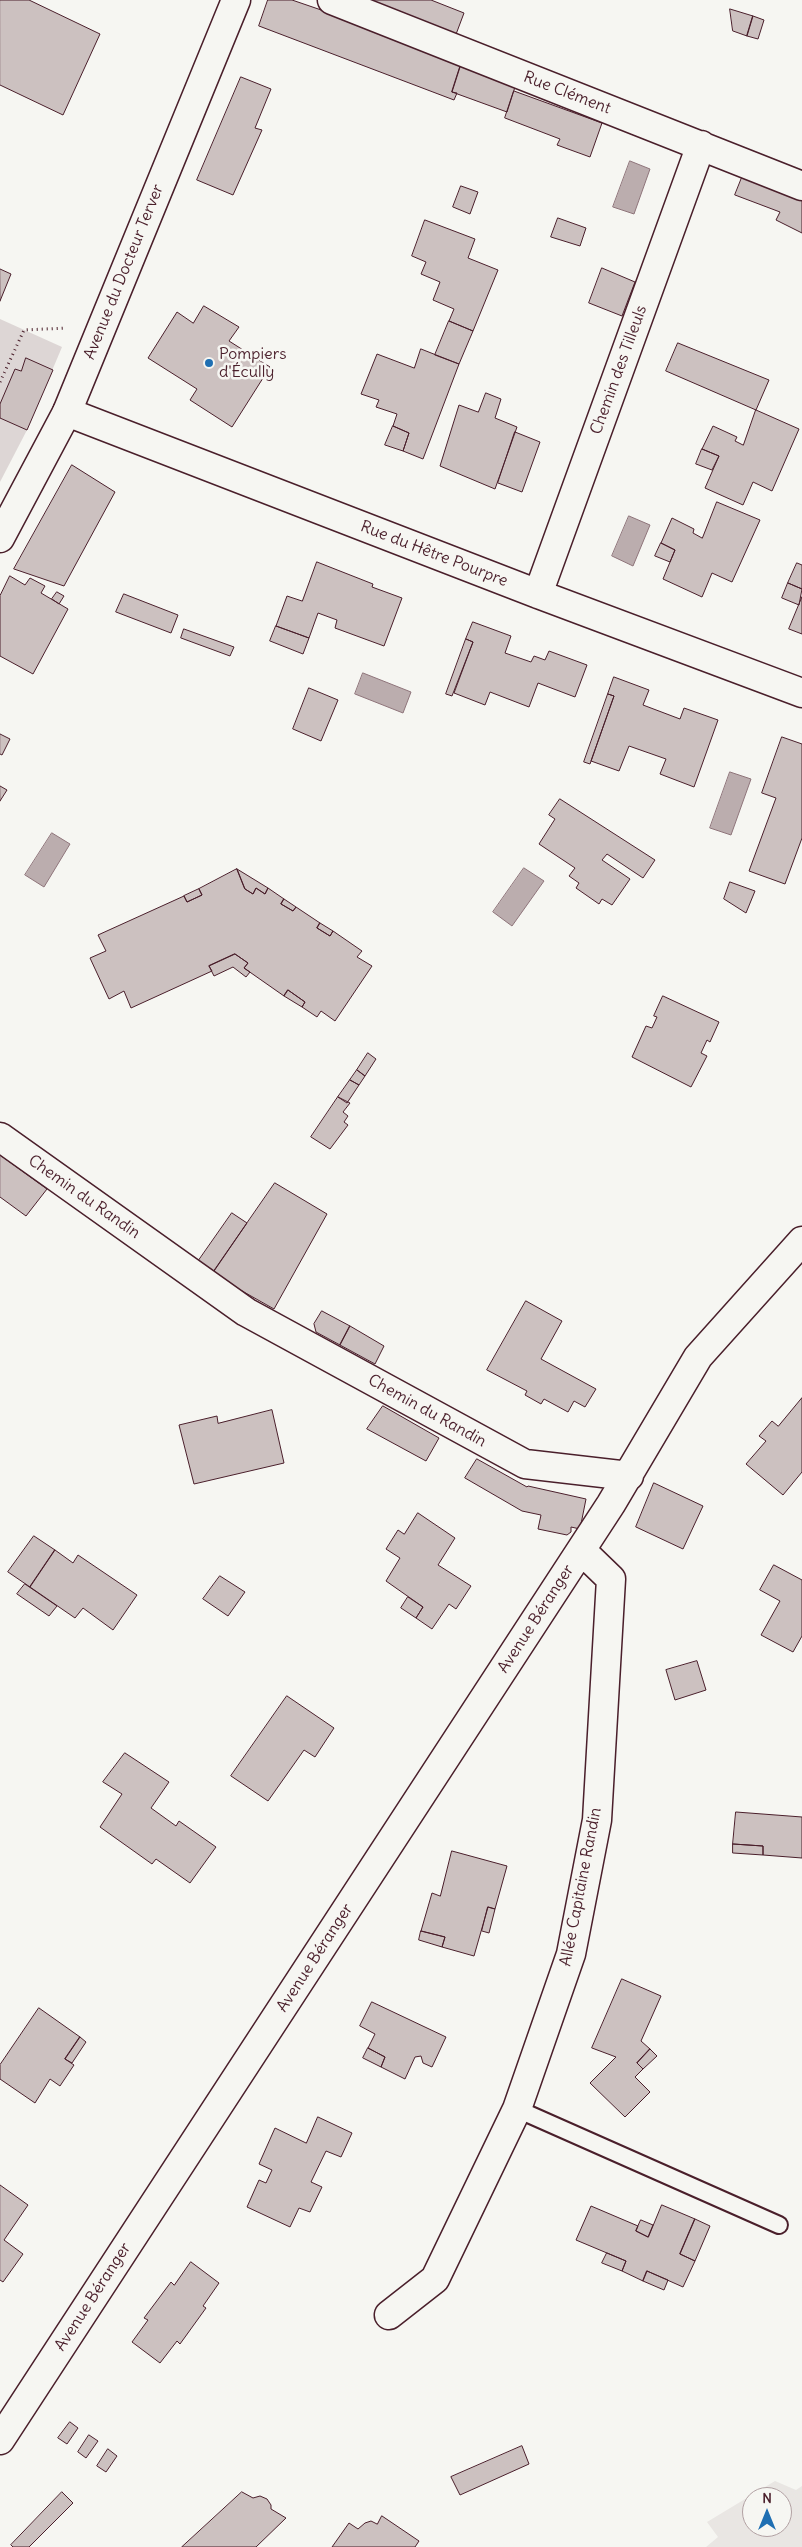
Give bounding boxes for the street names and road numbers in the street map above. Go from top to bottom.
street label: Rue Clément [521,68,613,118]
street label: Avenue du Docteur Terver [80,182,168,362]
street label: Chemin des Tilleuls [587,303,651,437]
street label: Rue du Hêtre Pourpre [358,517,510,591]
street label: Chemin du Randin [24,1151,144,1243]
street label: Chemin du Randin [364,1371,490,1451]
street label: Avenue Béranger [494,1561,578,1677]
street label: Allée Capitaine Randin [556,1806,606,1968]
street label: Avenue Béranger [273,1900,357,2016]
street label: Avenue Béranger [51,2239,135,2355]

